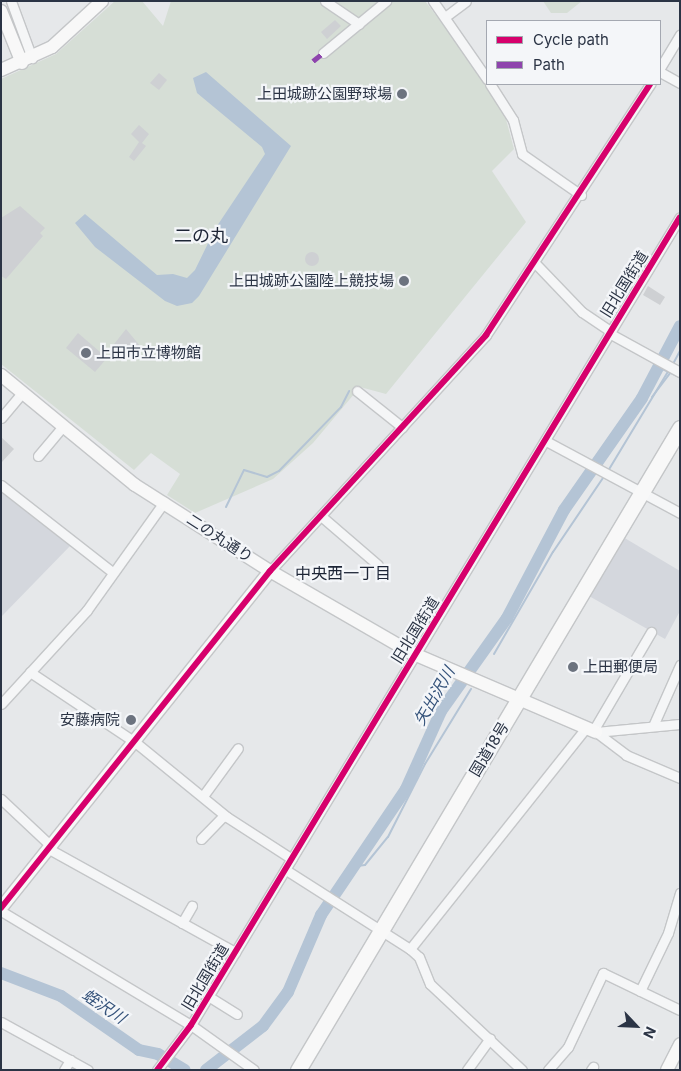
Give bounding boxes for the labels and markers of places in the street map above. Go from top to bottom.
place label: 上田城跡公園野球場 [257,85,392,103]
marker: 上田城跡公園野球場 [396,88,408,100]
place label: 上田城跡公園陸上競技場 [229,272,394,290]
marker: 上田城跡公園陸上競技場 [398,275,410,287]
place label: 上田市立博物館 [96,344,201,362]
marker: 上田市立博物館 [80,347,92,359]
place label: 上田郵便局 [583,658,658,676]
marker: 上田郵便局 [567,661,579,673]
place label: 安藤病院 [60,711,120,729]
marker: 安藤病院 [124,713,138,727]

